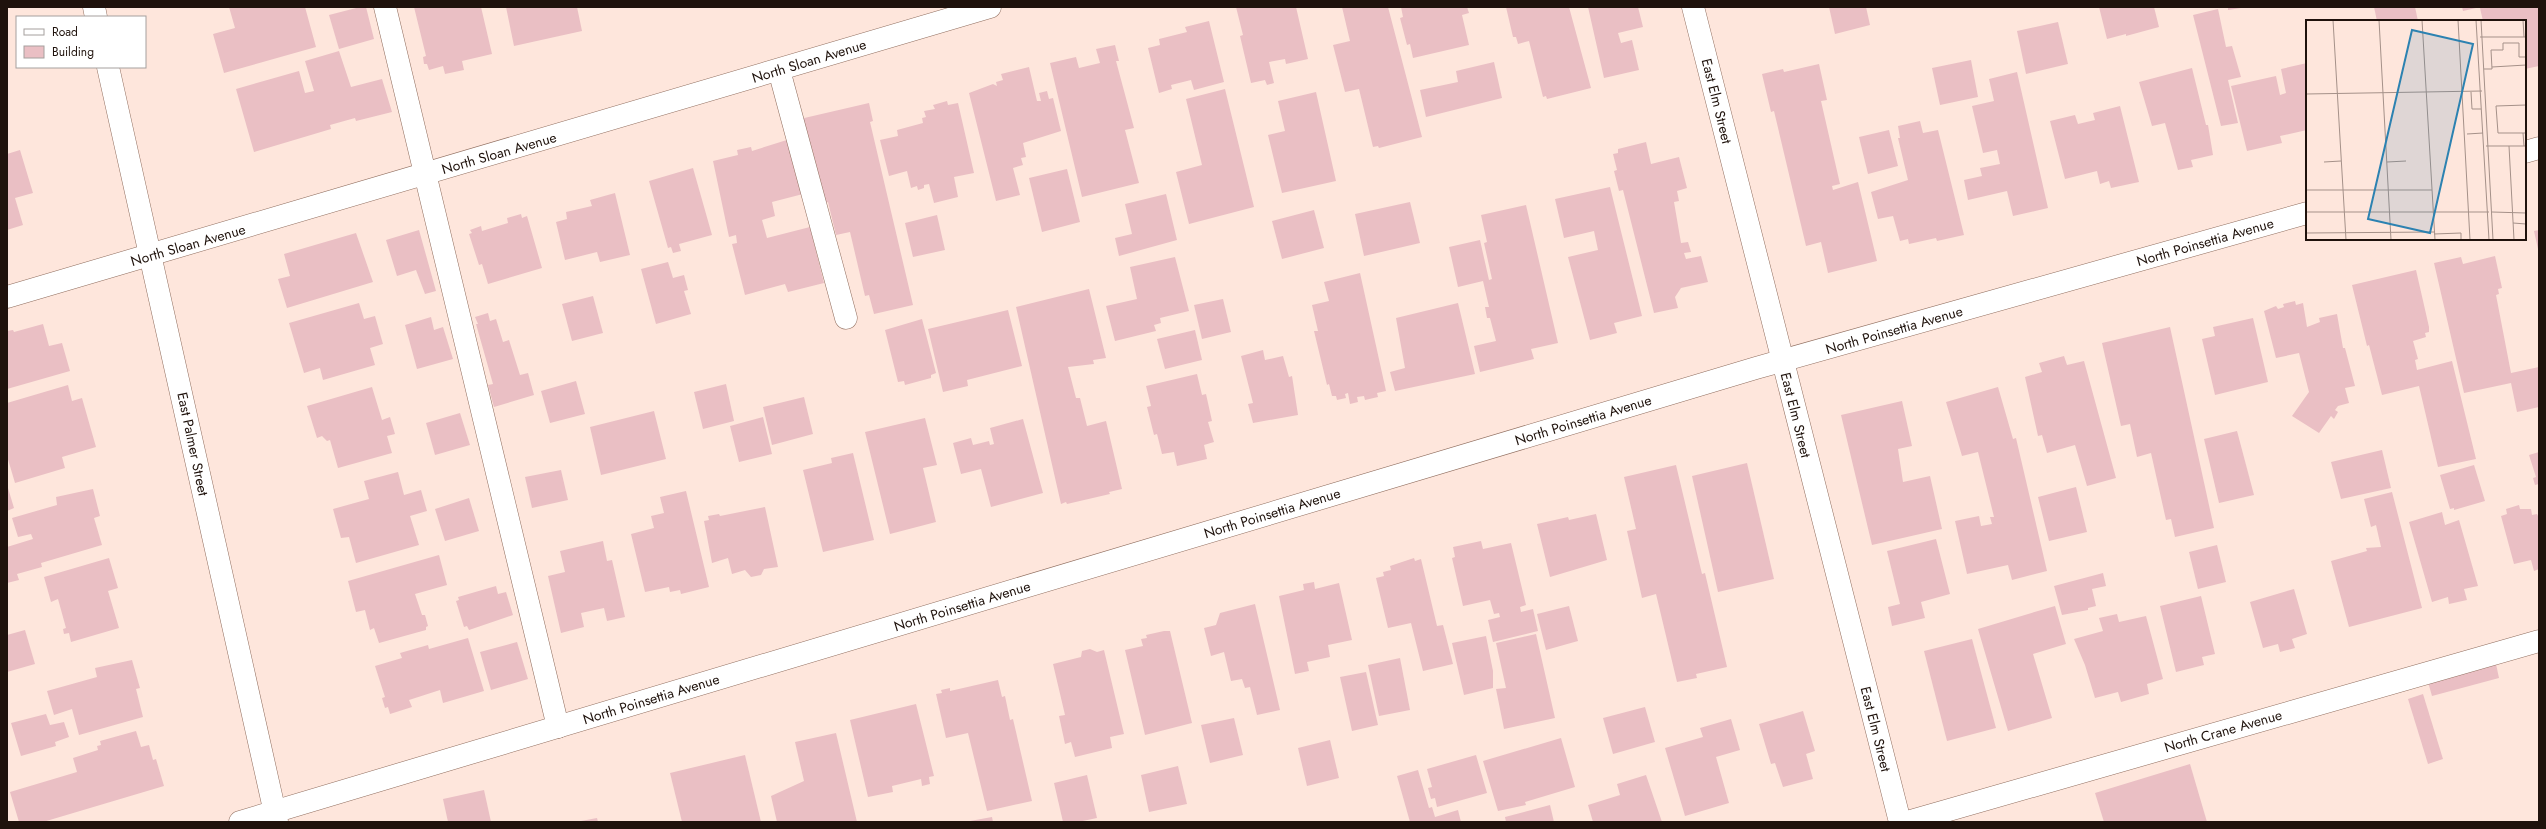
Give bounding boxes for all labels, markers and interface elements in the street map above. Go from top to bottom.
legend [16,16,146,68]
inset map [2306,20,2526,240]
text: Road [52,23,78,41]
street label: North Sloan Avenue [749,34,869,88]
text: Building [52,43,94,61]
street label: East Elm Street [1697,56,1737,146]
street label: North Sloan Avenue [439,127,559,179]
street label: North Poinsettia Avenue [2134,213,2276,271]
street label: North Sloan Avenue [128,219,248,271]
street label: North Poinsettia Avenue [1823,301,1965,359]
street label: East Elm Street [1776,370,1816,460]
street label: East Palmer Street [172,390,214,498]
street label: North Poinsettia Avenue [1512,390,1654,450]
street label: North Poinsettia Avenue [1201,483,1343,543]
street label: North Poinsettia Avenue [891,576,1033,636]
street label: North Poinsettia Avenue [580,669,722,729]
street label: East Elm Street [1856,684,1896,774]
street label: North Crane Avenue [2162,705,2284,757]

